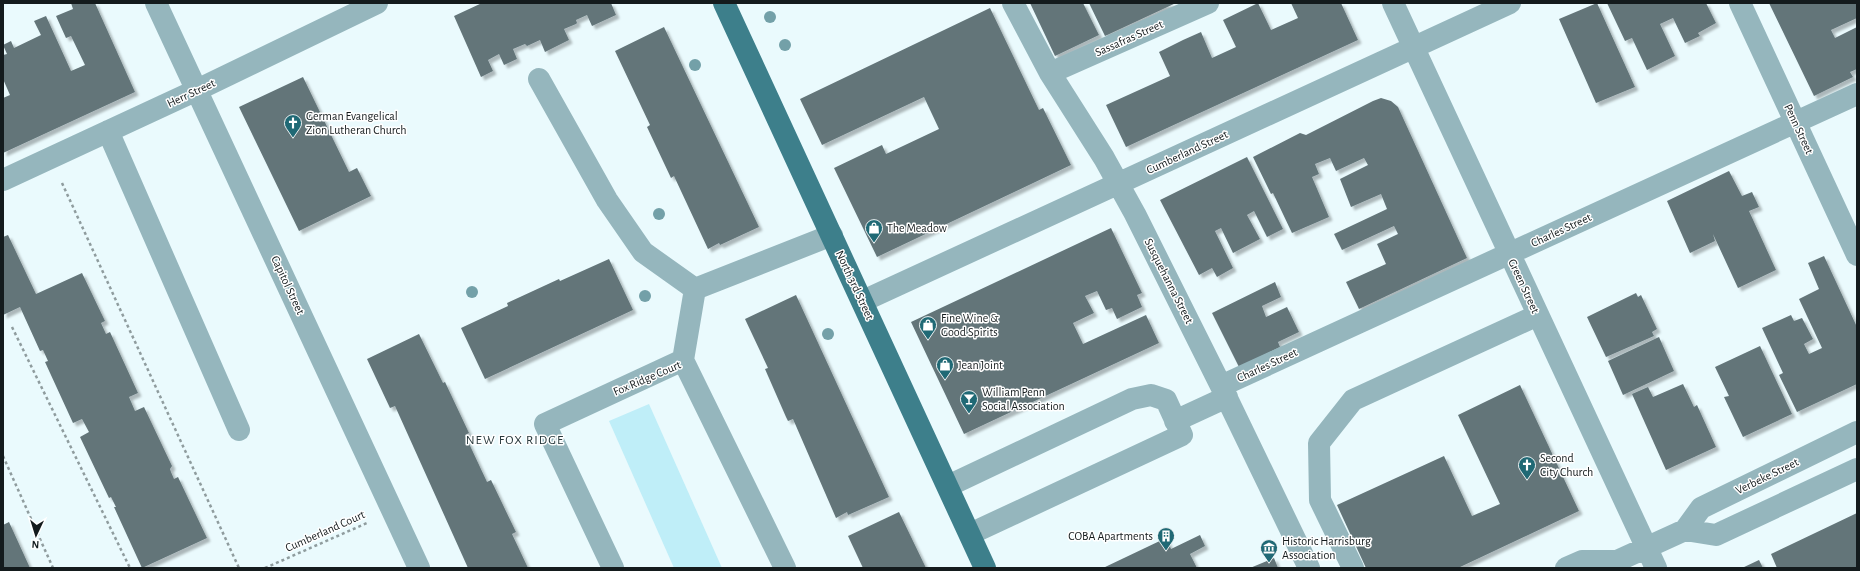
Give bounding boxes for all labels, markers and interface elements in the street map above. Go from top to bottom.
street label: Sassafras Street [1093,18,1165,58]
street label: Herr Street [165,77,217,109]
street label: Penn Street [1782,102,1816,156]
place label: German Evangelical Zion Lutheran Church [306,110,406,136]
church icon: German Evangelical Zion Lutheran Church [283,113,303,138]
street label: Cumberland Street [1144,128,1230,176]
street label: Charles Street [1529,211,1593,249]
shop icon: The Meadow [864,218,884,243]
place label: The Meadow [887,222,947,234]
street label: Susquehanna Street [1142,237,1196,326]
street label: North 3rd Street [834,249,876,322]
street label: Capitol Street [269,254,307,316]
street label: Green Street [1506,257,1542,315]
place label: Fine Wine & Good Spirits [941,312,999,338]
shop icon: Fine Wine & Good Spirits [918,315,938,340]
street label: Charles Street [1235,346,1299,384]
shop icon: Jean Joint [935,355,955,380]
street label: Fox Ridge Court [611,358,683,398]
place label: Jean Joint [958,359,1003,371]
place label: William Penn Social Association [982,386,1065,412]
bar icon: William Penn Social Association [959,389,979,414]
district label: NEW FOX RIDGE [466,434,564,447]
place label: Second City Church [1540,452,1593,479]
church icon: Second City Church [1517,455,1537,480]
street label: Verbeke Street [1734,456,1801,496]
street label: Cumberland Court [283,508,367,554]
north arrow [16,515,56,555]
building icon: COBA Apartments [1156,526,1176,551]
place label: COBA Apartments [1068,530,1153,542]
place label: Historic Harrisburg Association [1282,535,1371,561]
museum icon: Historic Harrisburg Association [1259,538,1279,563]
text: N [31,539,40,550]

